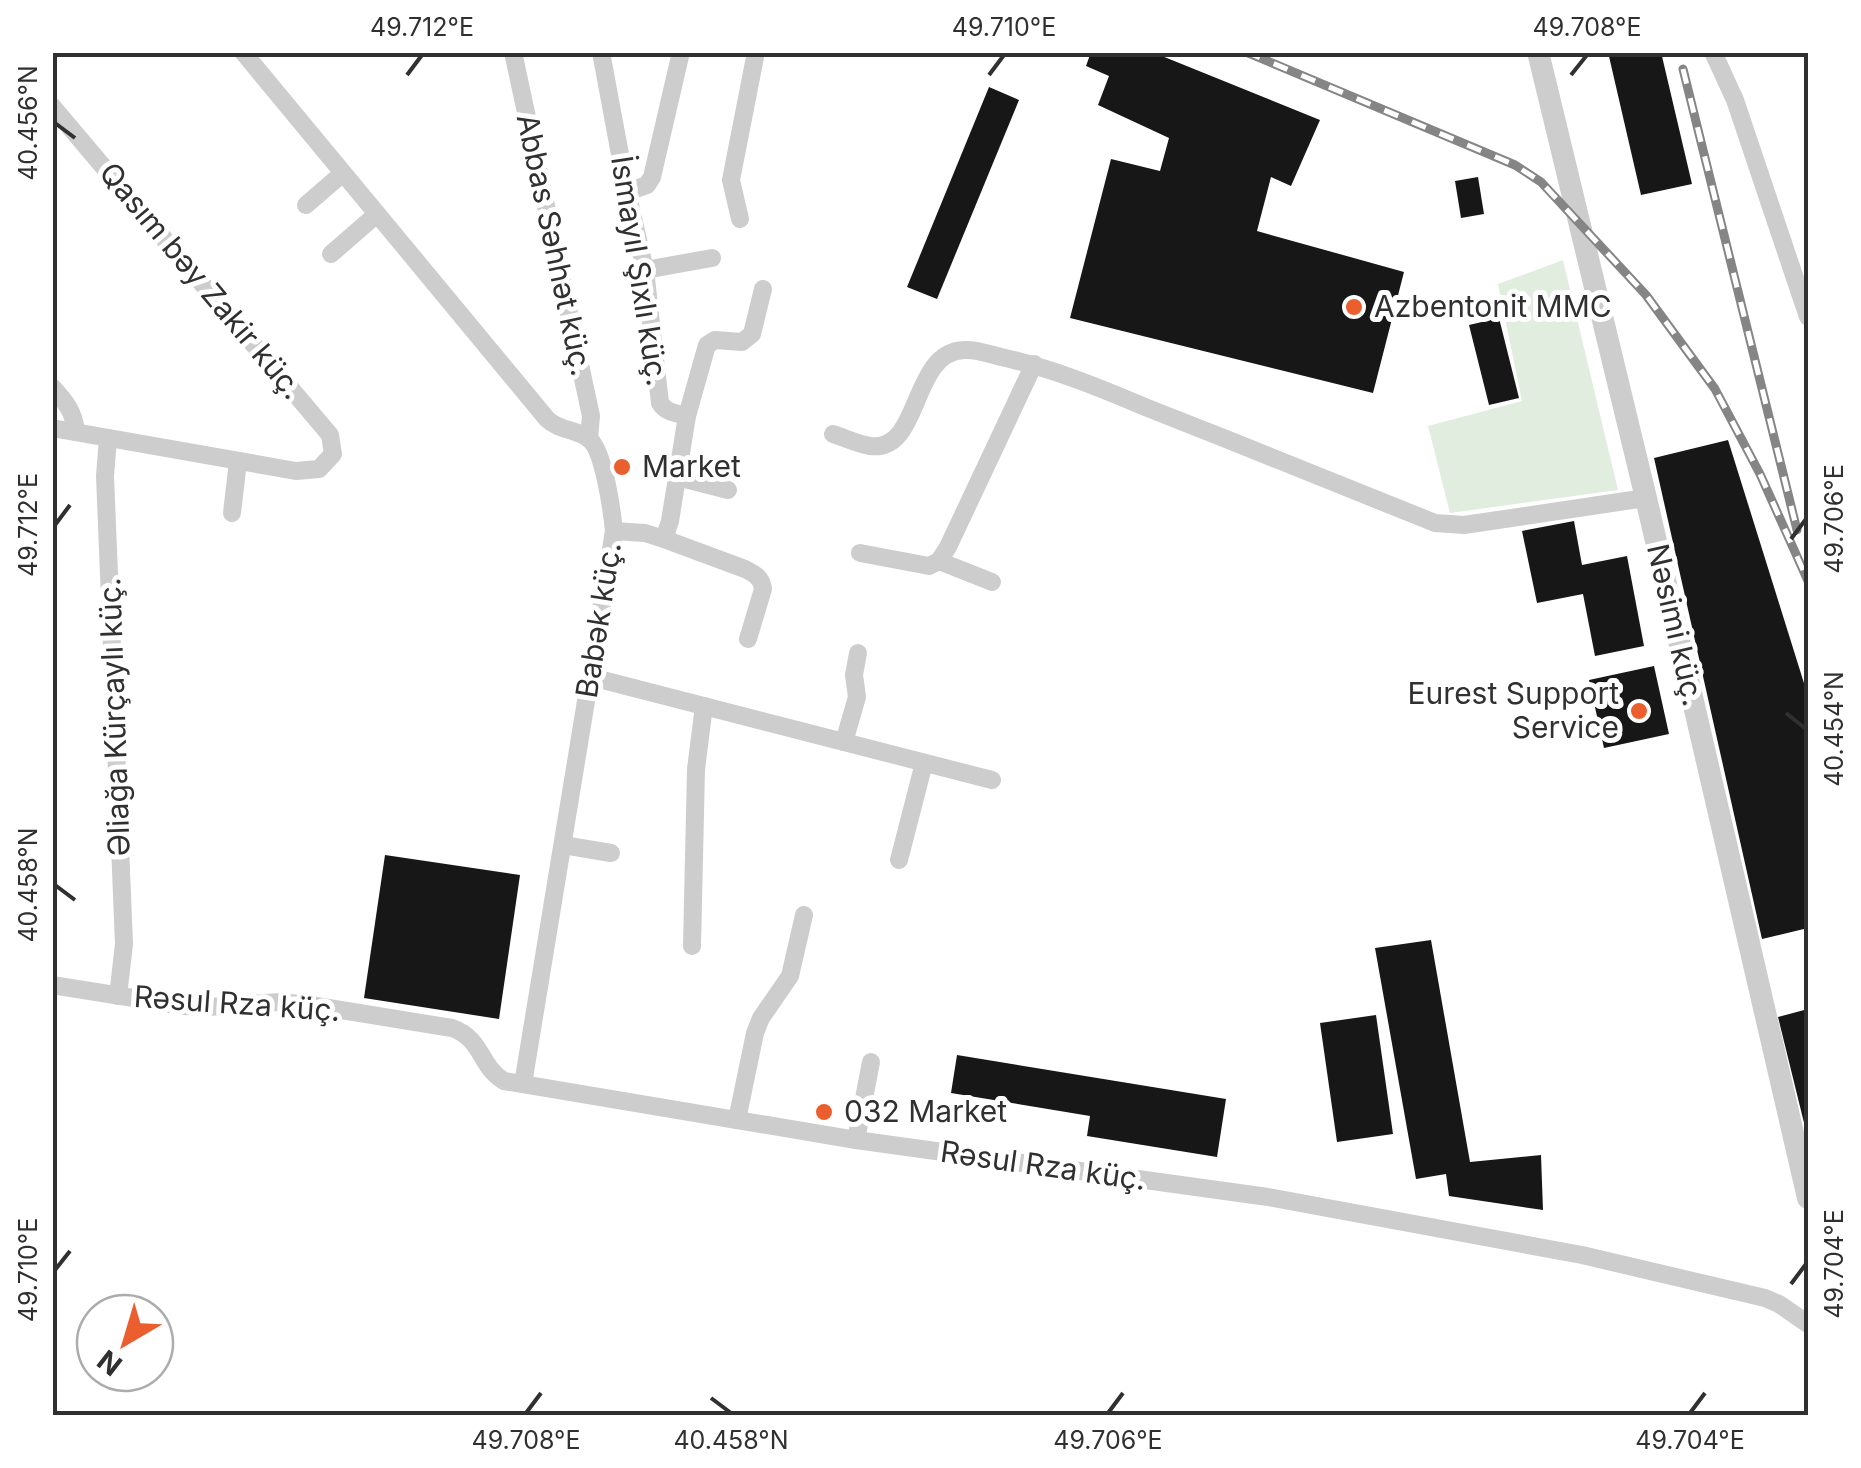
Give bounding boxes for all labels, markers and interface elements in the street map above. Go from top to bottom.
text: 49.712°E [370,12,474,42]
text: 49.710°E [952,12,1056,42]
text: 49.708°E [1533,12,1641,42]
text: 40.456°N [13,65,43,181]
street label: Abbas Səhhət küç. [510,111,600,379]
street label: İsmayıl Şıxlı küç. [604,153,676,388]
street label: Qasım bəy Zakir küç. [92,155,311,406]
place label: Azbentonit MMC [1374,288,1612,324]
marker: Azbentonit MMC [1343,296,1365,318]
place label: Market [642,448,741,484]
marker: Market [611,456,633,478]
text: 49.706°E [1819,464,1849,574]
text: 49.712°E [13,473,43,577]
street label: Babək küç. [568,539,628,700]
street label: Nəsimi küç. [1640,540,1712,709]
street label: Əliağa Kürçaylı küç. [91,577,137,857]
text: 40.454°N [1819,671,1849,787]
place label: Eurest Support Service [1408,675,1619,745]
marker: Eurest Support Service [1628,700,1650,722]
text: 40.458°N [13,827,43,943]
street label: Rəsul Rza küç. [133,978,341,1028]
place label: 032 Market [844,1093,1007,1129]
marker: 032 Market [813,1101,835,1123]
street label: Rəsul Rza küç. [938,1133,1148,1197]
text: 49.704°E [1819,1209,1849,1319]
text: 49.710°E [13,1218,43,1322]
north arrow [75,1293,175,1393]
text: N [91,1343,128,1383]
text: 49.708°E [472,1425,580,1455]
text: 40.458°N [673,1425,789,1455]
text: 49.706°E [1053,1425,1163,1455]
text: 49.704°E [1635,1425,1745,1455]

